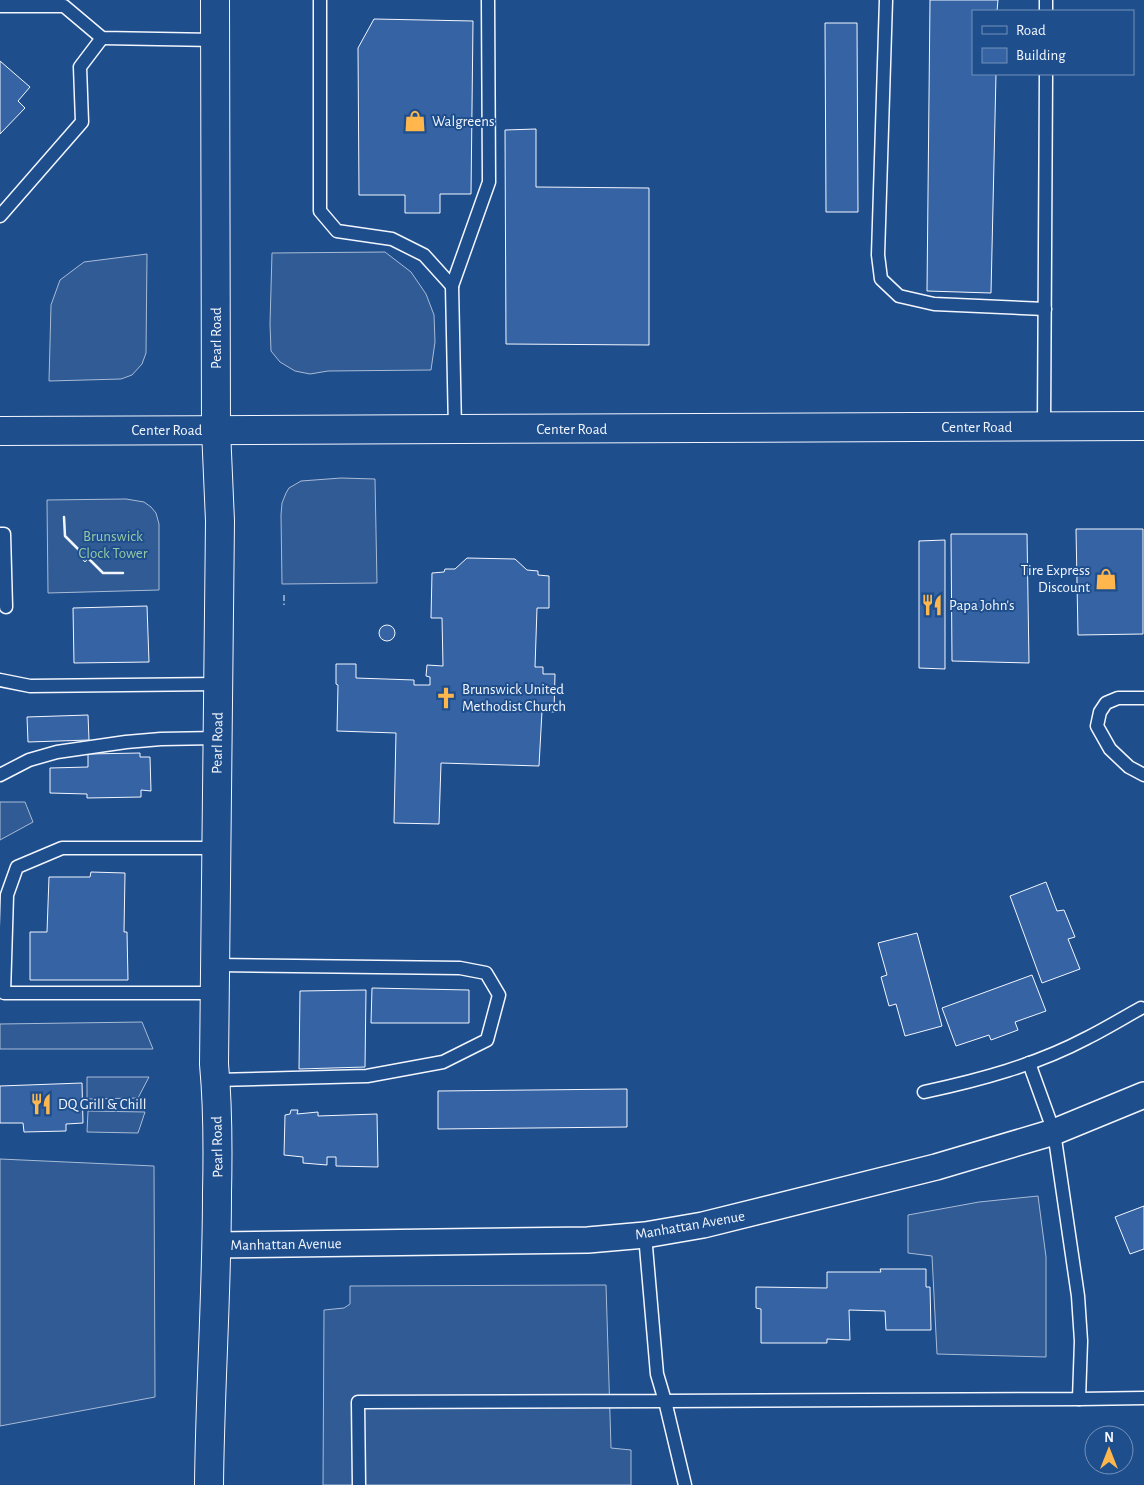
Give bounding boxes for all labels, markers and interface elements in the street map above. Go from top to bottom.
legend [972,10,1134,75]
text: Road [1016,23,1046,38]
text: Building [1016,48,1066,63]
shop icon: Walgreens [402,108,428,134]
place label: Walgreens [432,114,494,129]
street label: Pearl Road [209,307,224,369]
street label: Center Road [942,420,1013,435]
street label: Center Road [537,422,608,437]
street label: Center Road [132,423,203,438]
park label: Brunswick Clock Tower [78,529,148,561]
place label: Tire Express Discount [1021,563,1090,595]
shop icon: Tire Express Discount [1093,566,1119,592]
restaurant icon: Papa John's [919,592,945,618]
place label: Papa John's [949,598,1015,613]
place label: Brunswick United Methodist Church [462,682,566,714]
church icon: Brunswick United Methodist Church [433,685,459,711]
street label: Pearl Road [209,712,226,774]
restaurant icon: DQ Grill & Chill [28,1091,54,1117]
place label: DQ Grill & Chill [58,1097,146,1112]
street label: Pearl Road [209,1116,226,1178]
street label: Manhattan Avenue [634,1208,746,1243]
street label: Manhattan Avenue [230,1236,342,1253]
north arrow [1084,1425,1134,1475]
text: N [1104,1431,1114,1445]

